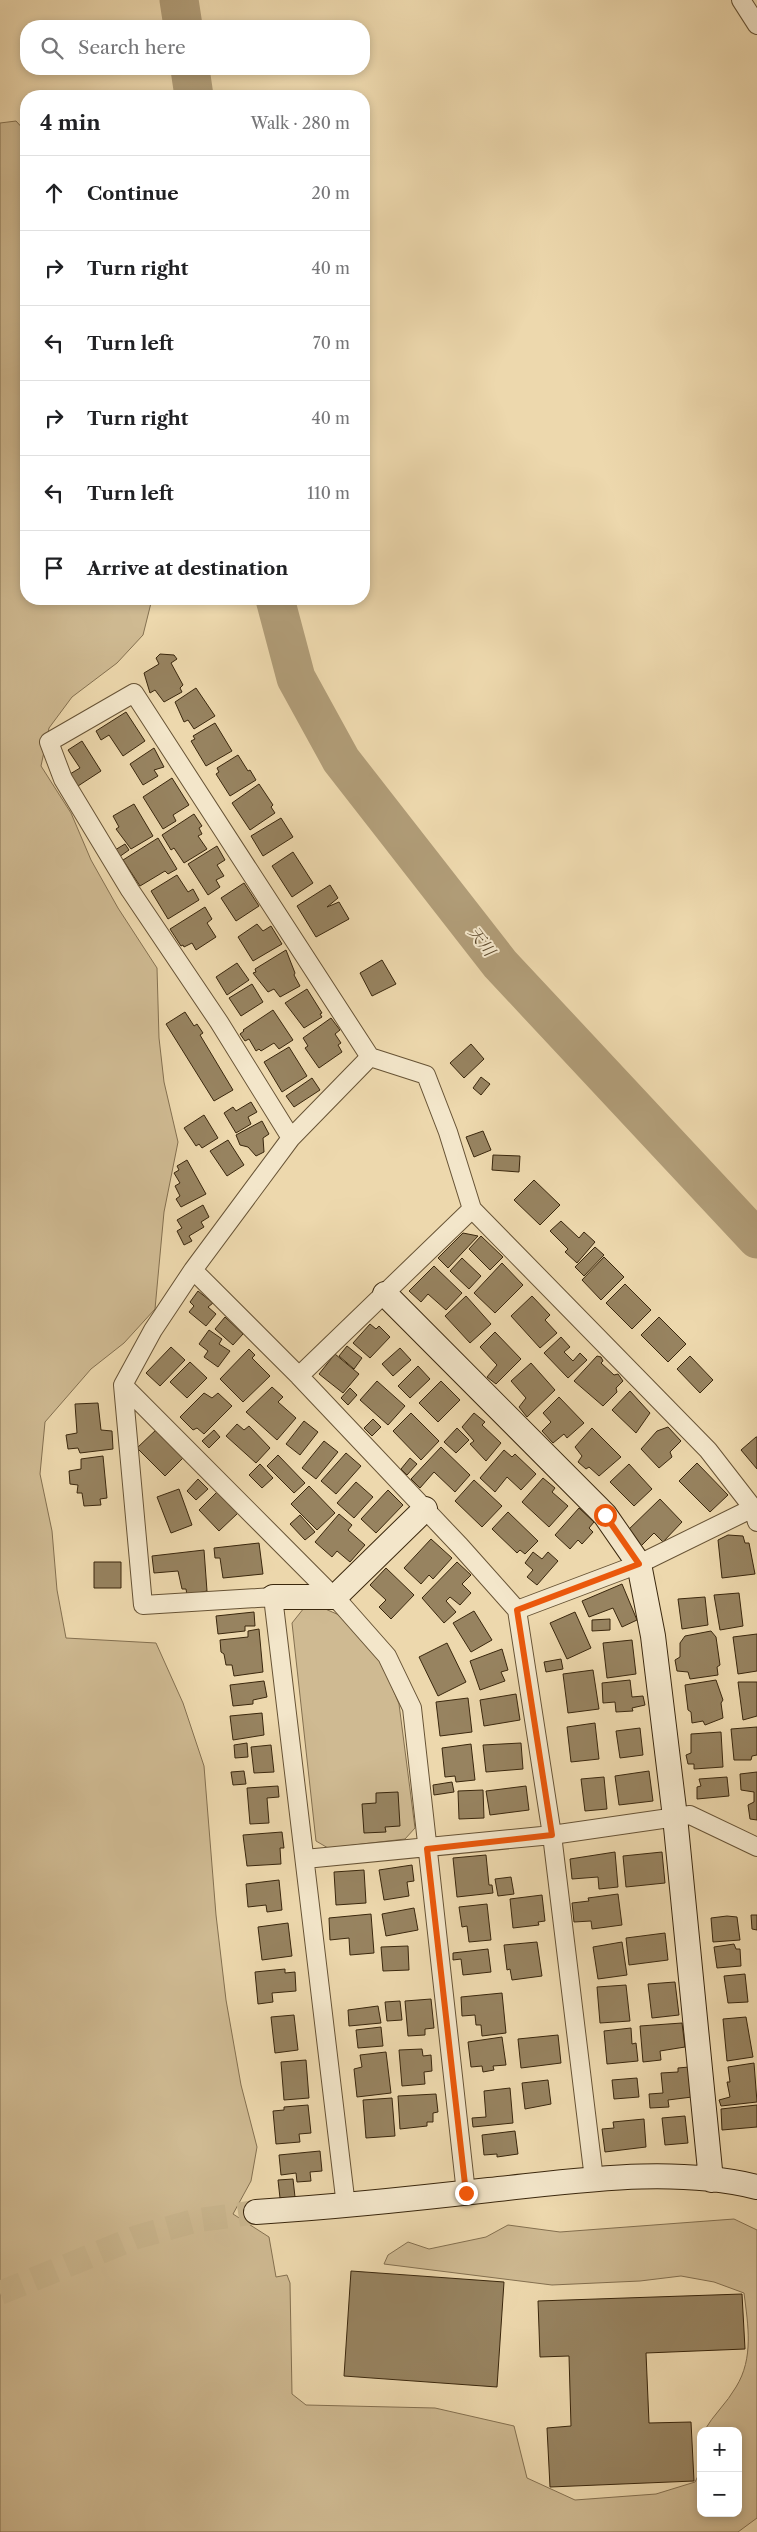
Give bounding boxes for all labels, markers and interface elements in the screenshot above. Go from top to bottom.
search box [20,20,370,75]
icon: search [38,34,66,62]
text: Search here [78,36,186,59]
text: 4 min [40,110,101,135]
text: Walk · 280 m [251,113,350,133]
icon: ahead [40,179,68,207]
text: Continue [87,182,179,205]
text: 20 m [311,183,350,203]
icon: right [40,254,68,282]
text: Turn right [87,257,188,280]
text: 40 m [311,258,350,278]
icon: left [40,329,68,357]
text: Turn left [87,332,174,355]
text: 70 m [313,333,350,353]
icon: right [40,404,68,432]
text: Turn right [87,407,188,430]
text: 40 m [311,408,350,428]
icon: left [40,479,68,507]
text: Turn left [87,482,174,505]
text: 110 m [307,483,350,503]
icon: arrive [40,554,68,582]
text: Arrive at destination [87,557,288,580]
water label: 天川 [464,922,501,961]
route start [594,1504,617,1527]
route end [455,2182,478,2205]
map controls [697,2427,742,2517]
button: + [697,2427,742,2472]
button: − [697,2472,742,2517]

